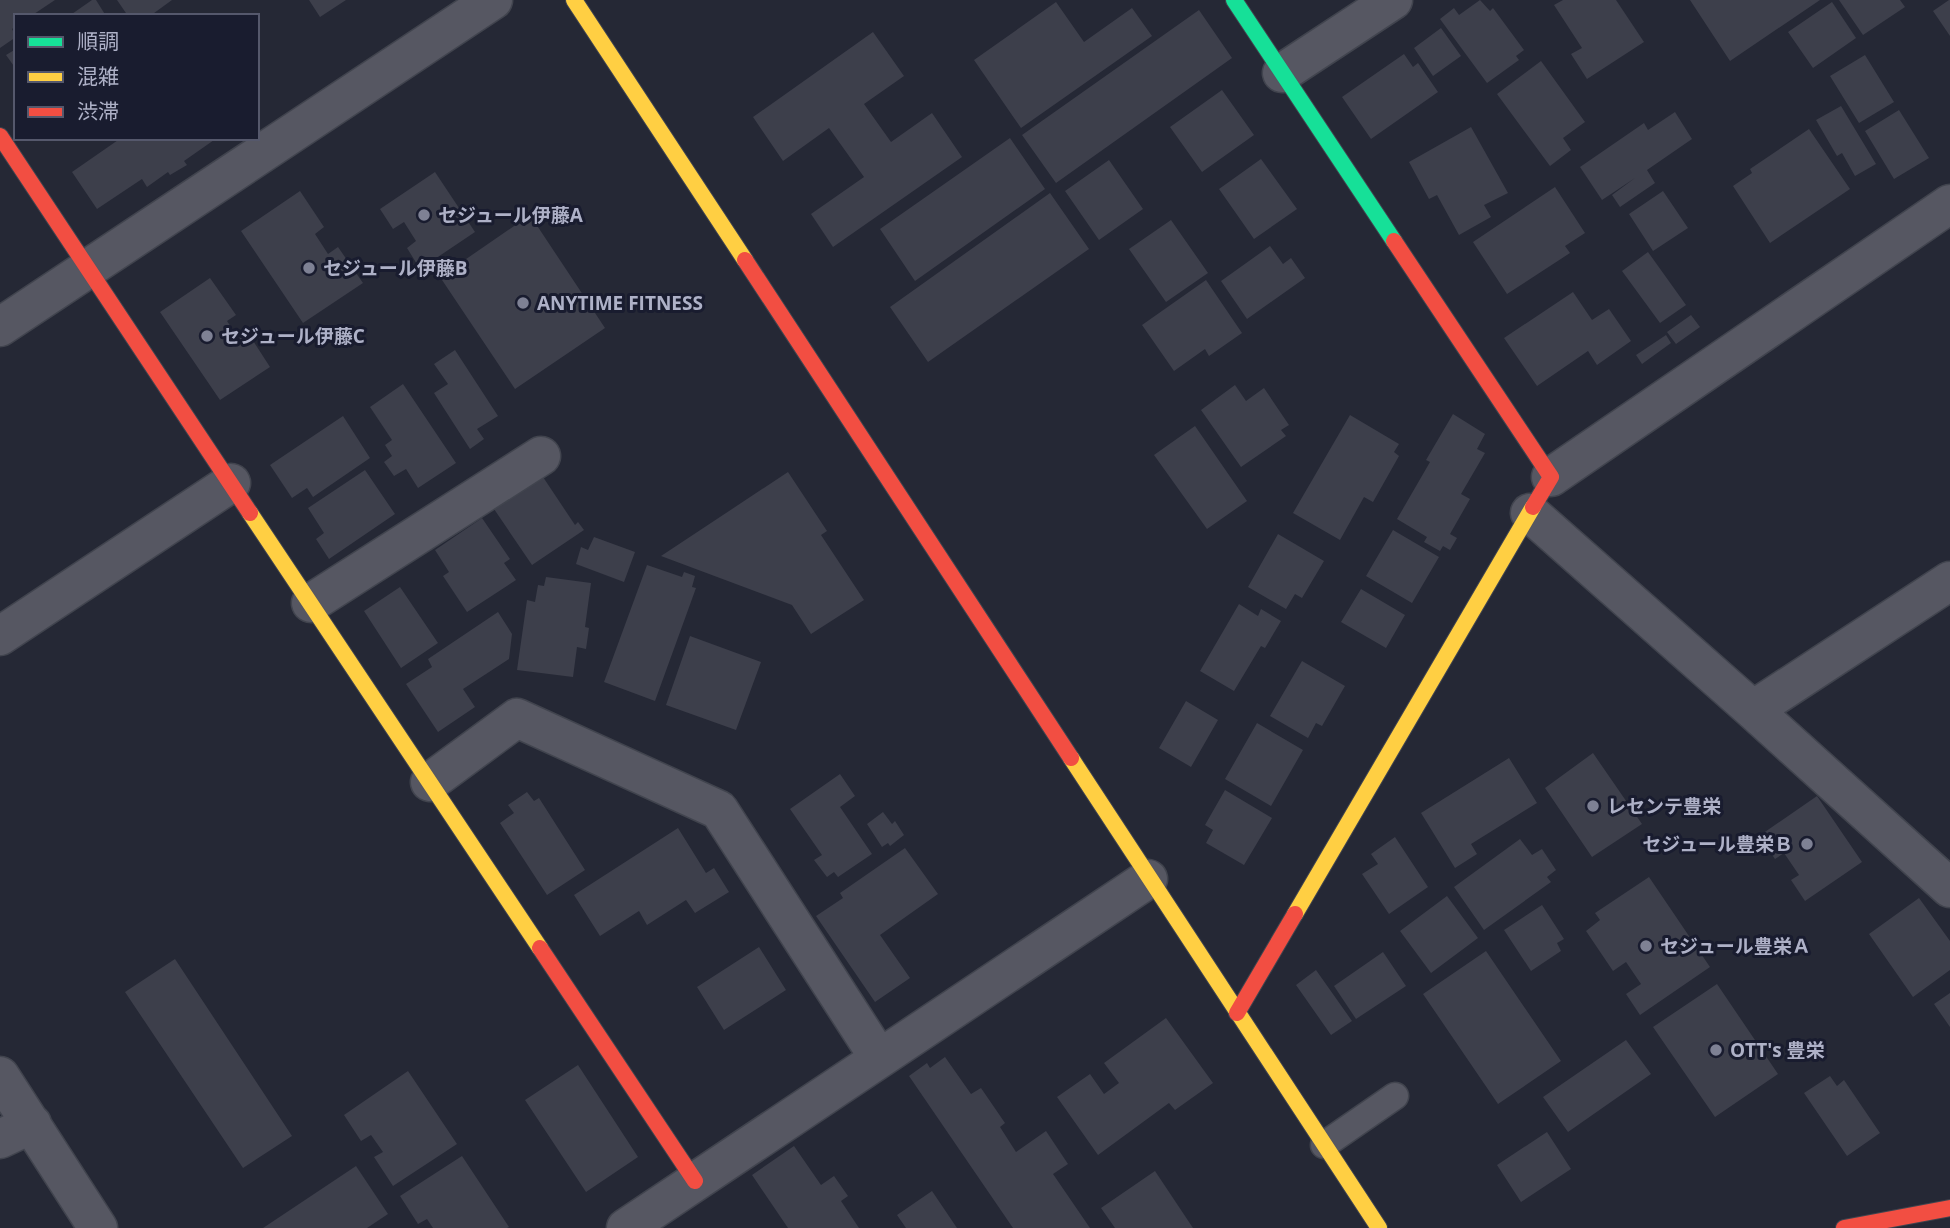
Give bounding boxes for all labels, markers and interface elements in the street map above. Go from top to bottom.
legend [14,14,259,140]
text: 順調 [77,27,119,55]
text: 混雑 [77,62,119,90]
text: 渋滞 [77,97,119,125]
place label: セジュール伊藤A [438,202,584,228]
marker: セジュール伊藤A [416,207,432,223]
place label: セジュール伊藤B [323,255,467,281]
marker: セジュール伊藤B [301,260,317,276]
place label: ANYTIME FITNESS [537,290,703,316]
marker: ANYTIME FITNESS [515,295,531,311]
place label: セジュール伊藤C [221,323,365,349]
marker: セジュール伊藤C [199,328,215,344]
place label: レセンテ豊栄 [1607,793,1721,819]
marker: レセンテ豊栄 [1585,798,1601,814]
place label: セジュール豊栄Ｂ [1642,831,1793,857]
marker: セジュール豊栄Ｂ [1799,836,1815,852]
place label: セジュール豊栄Ａ [1660,933,1811,959]
marker: セジュール豊栄Ａ [1638,938,1654,954]
place label: OTT's 豊栄 [1730,1037,1825,1063]
marker: OTT's 豊栄 [1708,1042,1724,1058]

